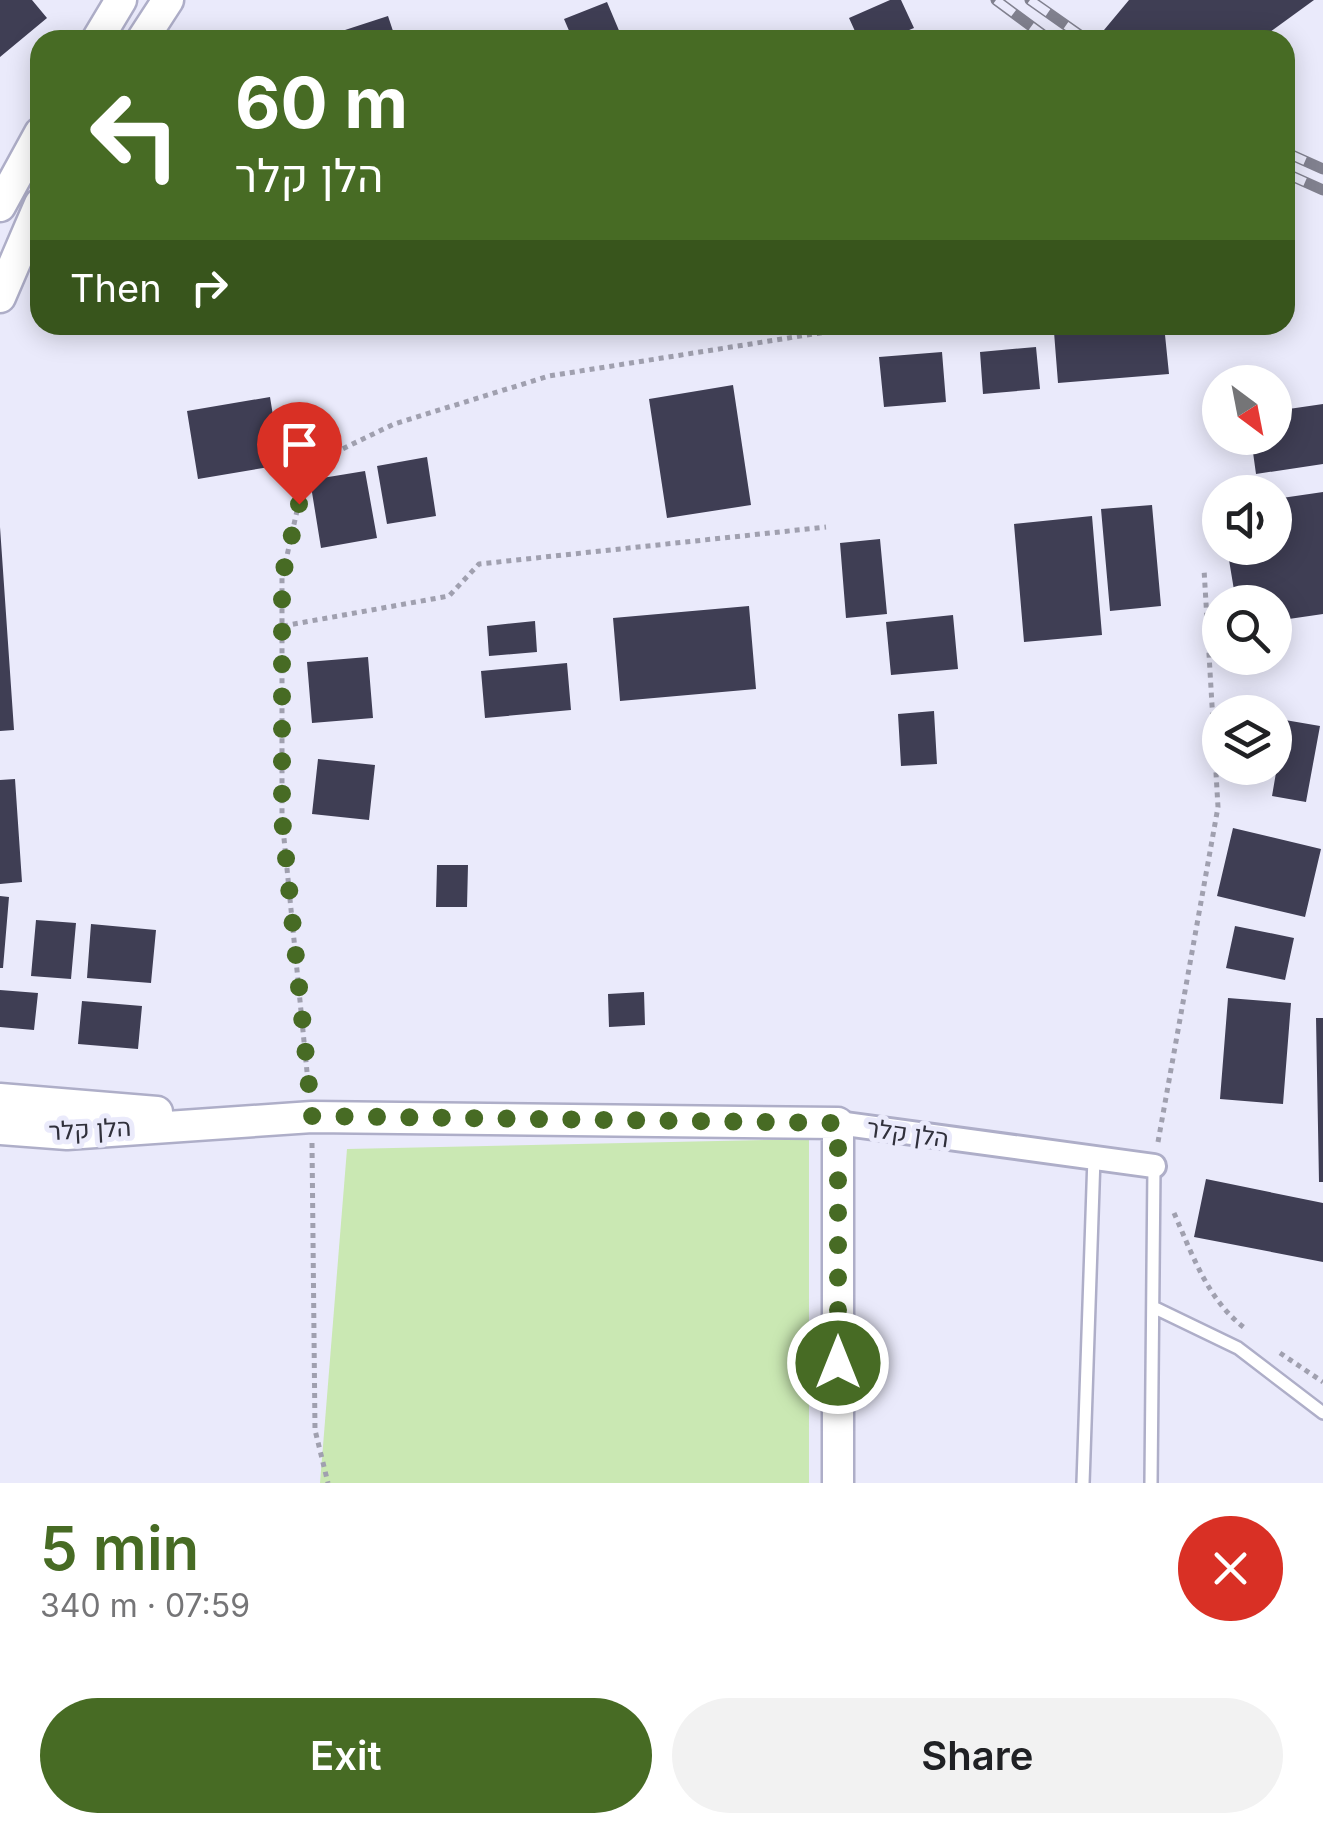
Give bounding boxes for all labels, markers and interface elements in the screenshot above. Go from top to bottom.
text: 60 m [235,60,408,145]
icon: left [70,70,200,200]
text: הלן קלר [235,148,383,203]
icon: right [182,260,237,315]
text: Then [70,265,162,311]
north arrow [1202,365,1292,455]
map controls [1202,365,1292,785]
pin [257,402,342,505]
icon: arrive [272,417,327,472]
button: sound [1202,475,1292,565]
button: search [1202,585,1292,675]
button: layers [1202,695,1292,785]
street label: הלן קלר [48,1112,132,1146]
street label: הלן קלר [865,1112,951,1154]
position arrow [786,1311,890,1415]
text: 5 min [40,1512,199,1584]
button: close [1178,1516,1283,1621]
text: 340 m · 07:59 [40,1586,250,1625]
button: Exit [40,1698,652,1813]
button: Share [672,1698,1283,1813]

